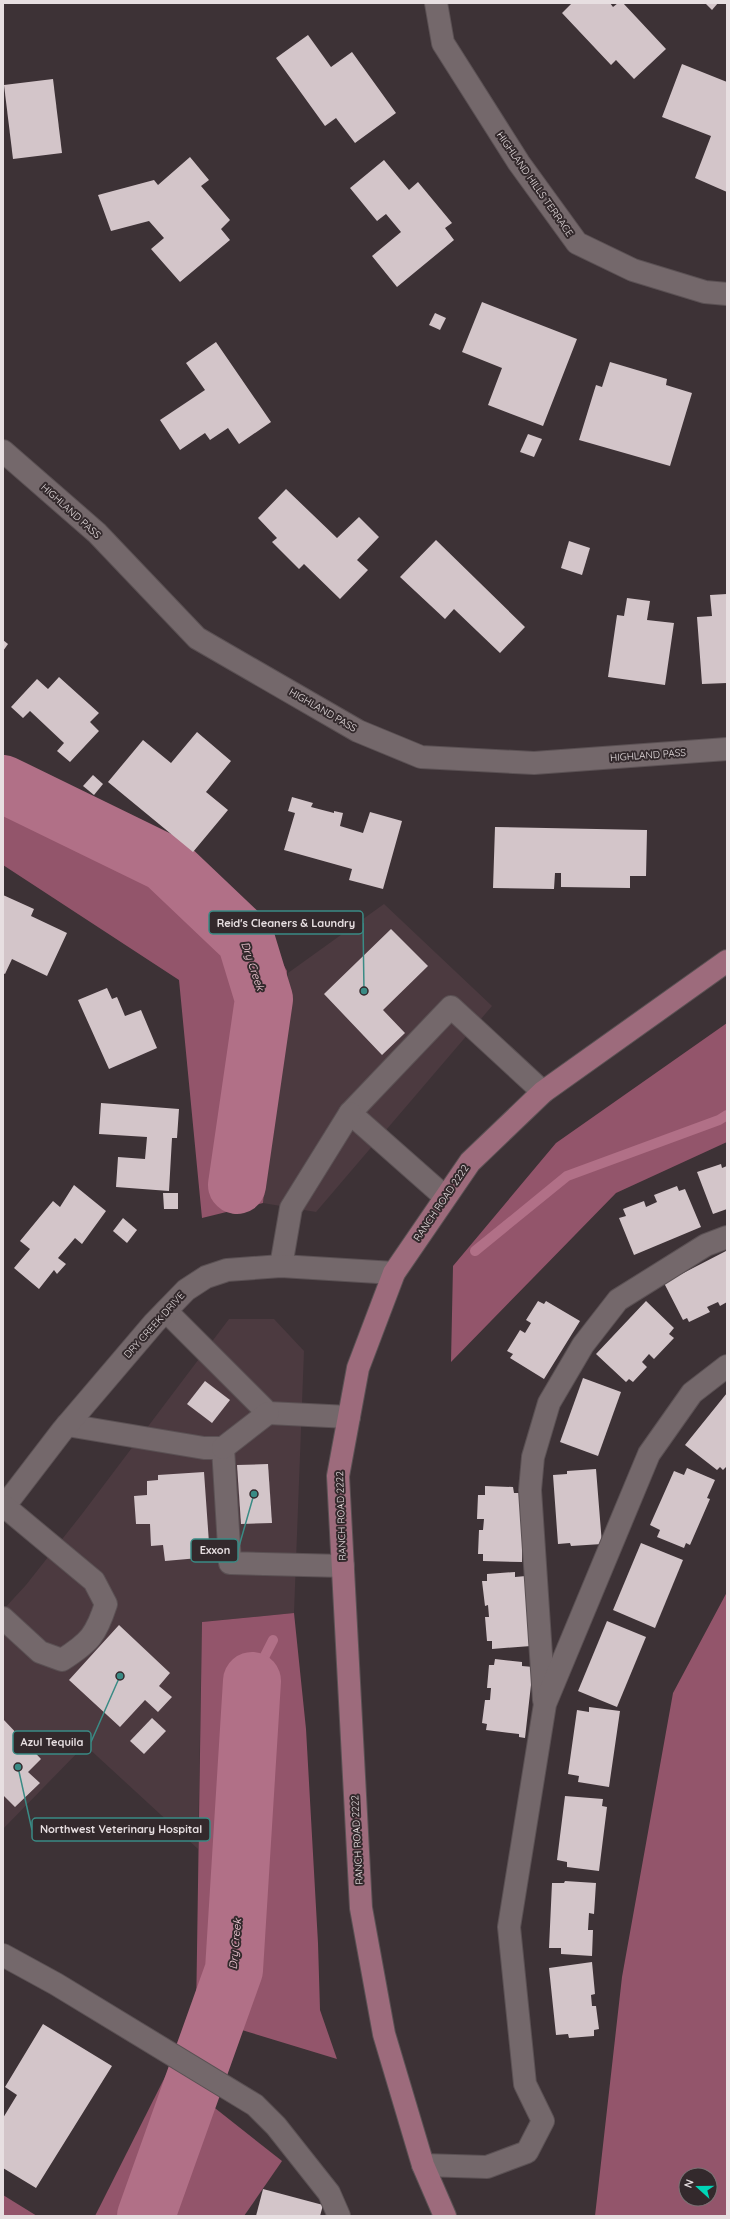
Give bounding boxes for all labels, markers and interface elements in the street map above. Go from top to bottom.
street label: HIGHLAND HILLS TERRACE [494,129,576,239]
street label: HIGHLAND PASS [38,481,104,542]
street label: HIGHLAND PASS [287,685,360,735]
street label: HIGHLAND PASS [610,746,687,764]
callout: Reid's Cleaners & Laundry [209,911,363,934]
text: Reid's Cleaners & Laundry [217,916,355,930]
water label: Dry Creek [238,940,268,993]
street label: RANCH ROAD 2222 [411,1162,472,1244]
street label: DRY CREEK DRIVE [121,1289,187,1361]
street label: RANCH ROAD 2222 [333,1471,349,1561]
callout: Exxon [191,1539,238,1562]
text: Exxon [200,1543,230,1557]
callout: Azul Tequila [13,1731,91,1754]
text: Azul Tequila [21,1735,83,1749]
street label: RANCH ROAD 2222 [348,1794,366,1885]
callout: Northwest Veterinary Hospital [32,1818,210,1841]
text: Northwest Veterinary Hospital [40,1822,202,1836]
water label: Dry Creek [226,1917,244,1970]
north arrow [678,2167,718,2207]
text: N [681,2177,697,2190]

